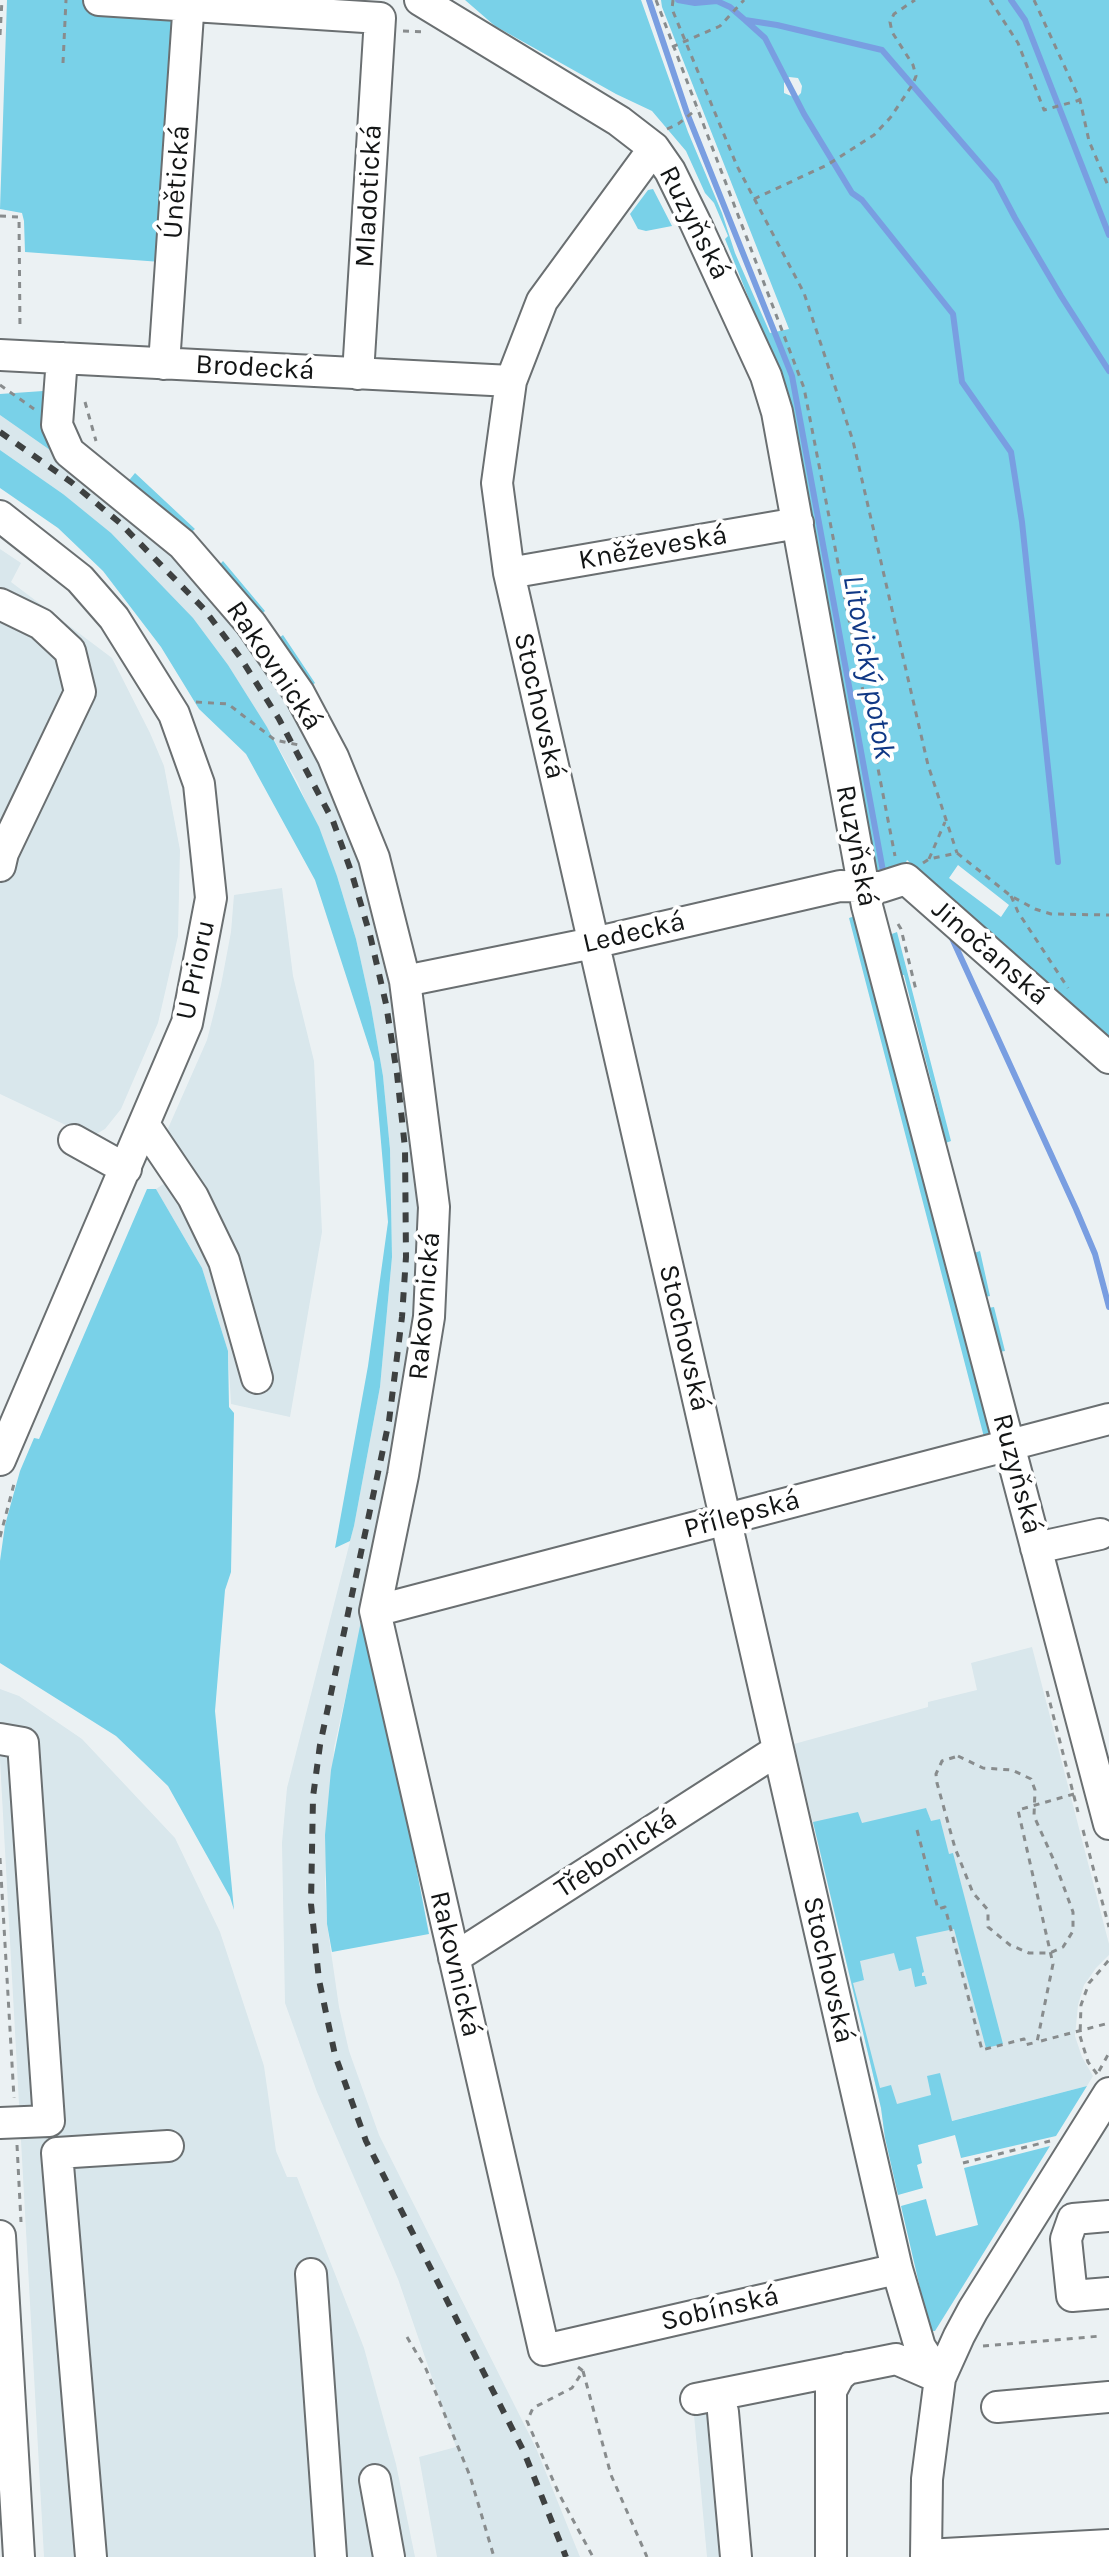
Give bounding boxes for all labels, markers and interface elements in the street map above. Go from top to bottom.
street label: Únětická [156,124,198,240]
street label: Mladotická [348,124,390,268]
street label: Ruzyňská [651,160,737,286]
street label: Brodecká [194,348,316,388]
street label: Kněževeská [576,518,730,578]
water label: Litovický potok [834,572,902,762]
street label: Rakovnická [219,595,329,737]
street label: Stochovská [506,629,572,783]
street label: Ruzyňská [828,782,884,910]
street label: Jinočanská [924,893,1056,1013]
street label: Ledecká [580,905,688,961]
street label: U Prioru [169,917,223,1023]
street label: Rakovnická [402,1231,448,1381]
street label: Stochovská [651,1261,717,1415]
street label: Ruzyňská [985,1410,1049,1538]
street label: Přílepská [680,1483,804,1547]
street label: Třebonická [548,1802,684,1906]
street label: Rakovnická [422,1888,488,2040]
street label: Stochovská [795,1893,861,2047]
street label: Sobínská [658,2279,782,2339]

